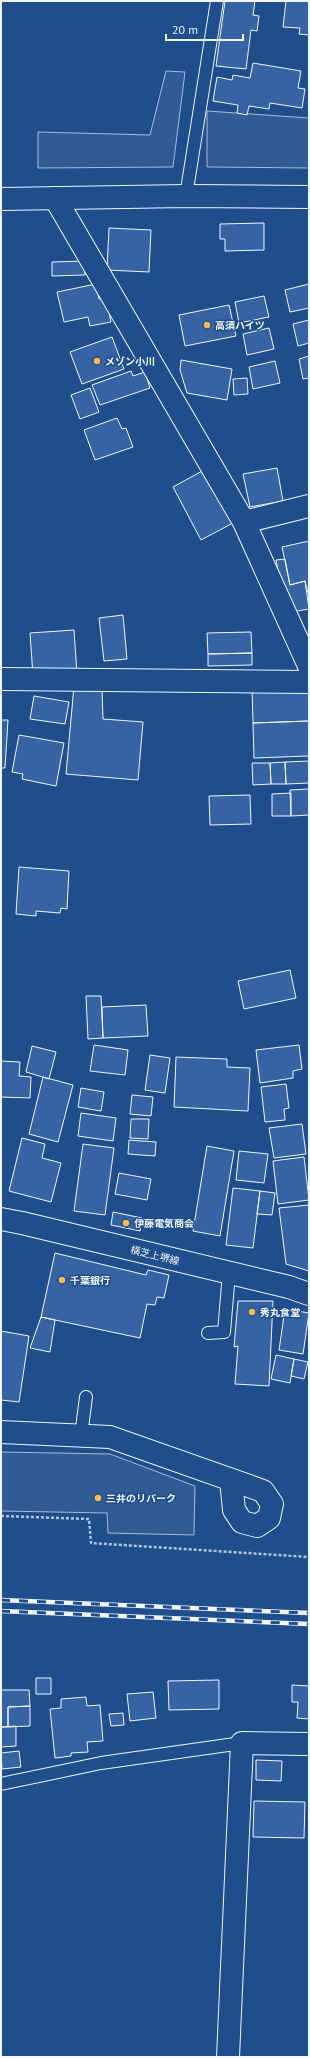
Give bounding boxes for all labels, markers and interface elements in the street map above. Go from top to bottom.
scale bar [166,16,243,42]
text: 20 m [172,22,198,37]
place label: 高須ハイツ [215,319,265,332]
marker: 高須ハイツ [202,320,212,330]
place label: メゾン小川 [105,355,155,368]
marker: メゾン小川 [92,356,102,366]
place label: 伊藤電気商会 [134,1217,194,1230]
marker: 伊藤電気商会 [121,1218,131,1228]
street label: 横芝上堺線 [129,1243,181,1268]
place label: 千葉銀行 [70,1274,110,1287]
marker: 千葉銀行 [57,1275,67,1285]
place label: 秀丸食堂 [260,1306,300,1319]
marker: 秀丸食堂 [247,1307,257,1317]
place label: 三井のリパーク [106,1492,176,1505]
marker: 三井のリパーク [93,1493,103,1503]

